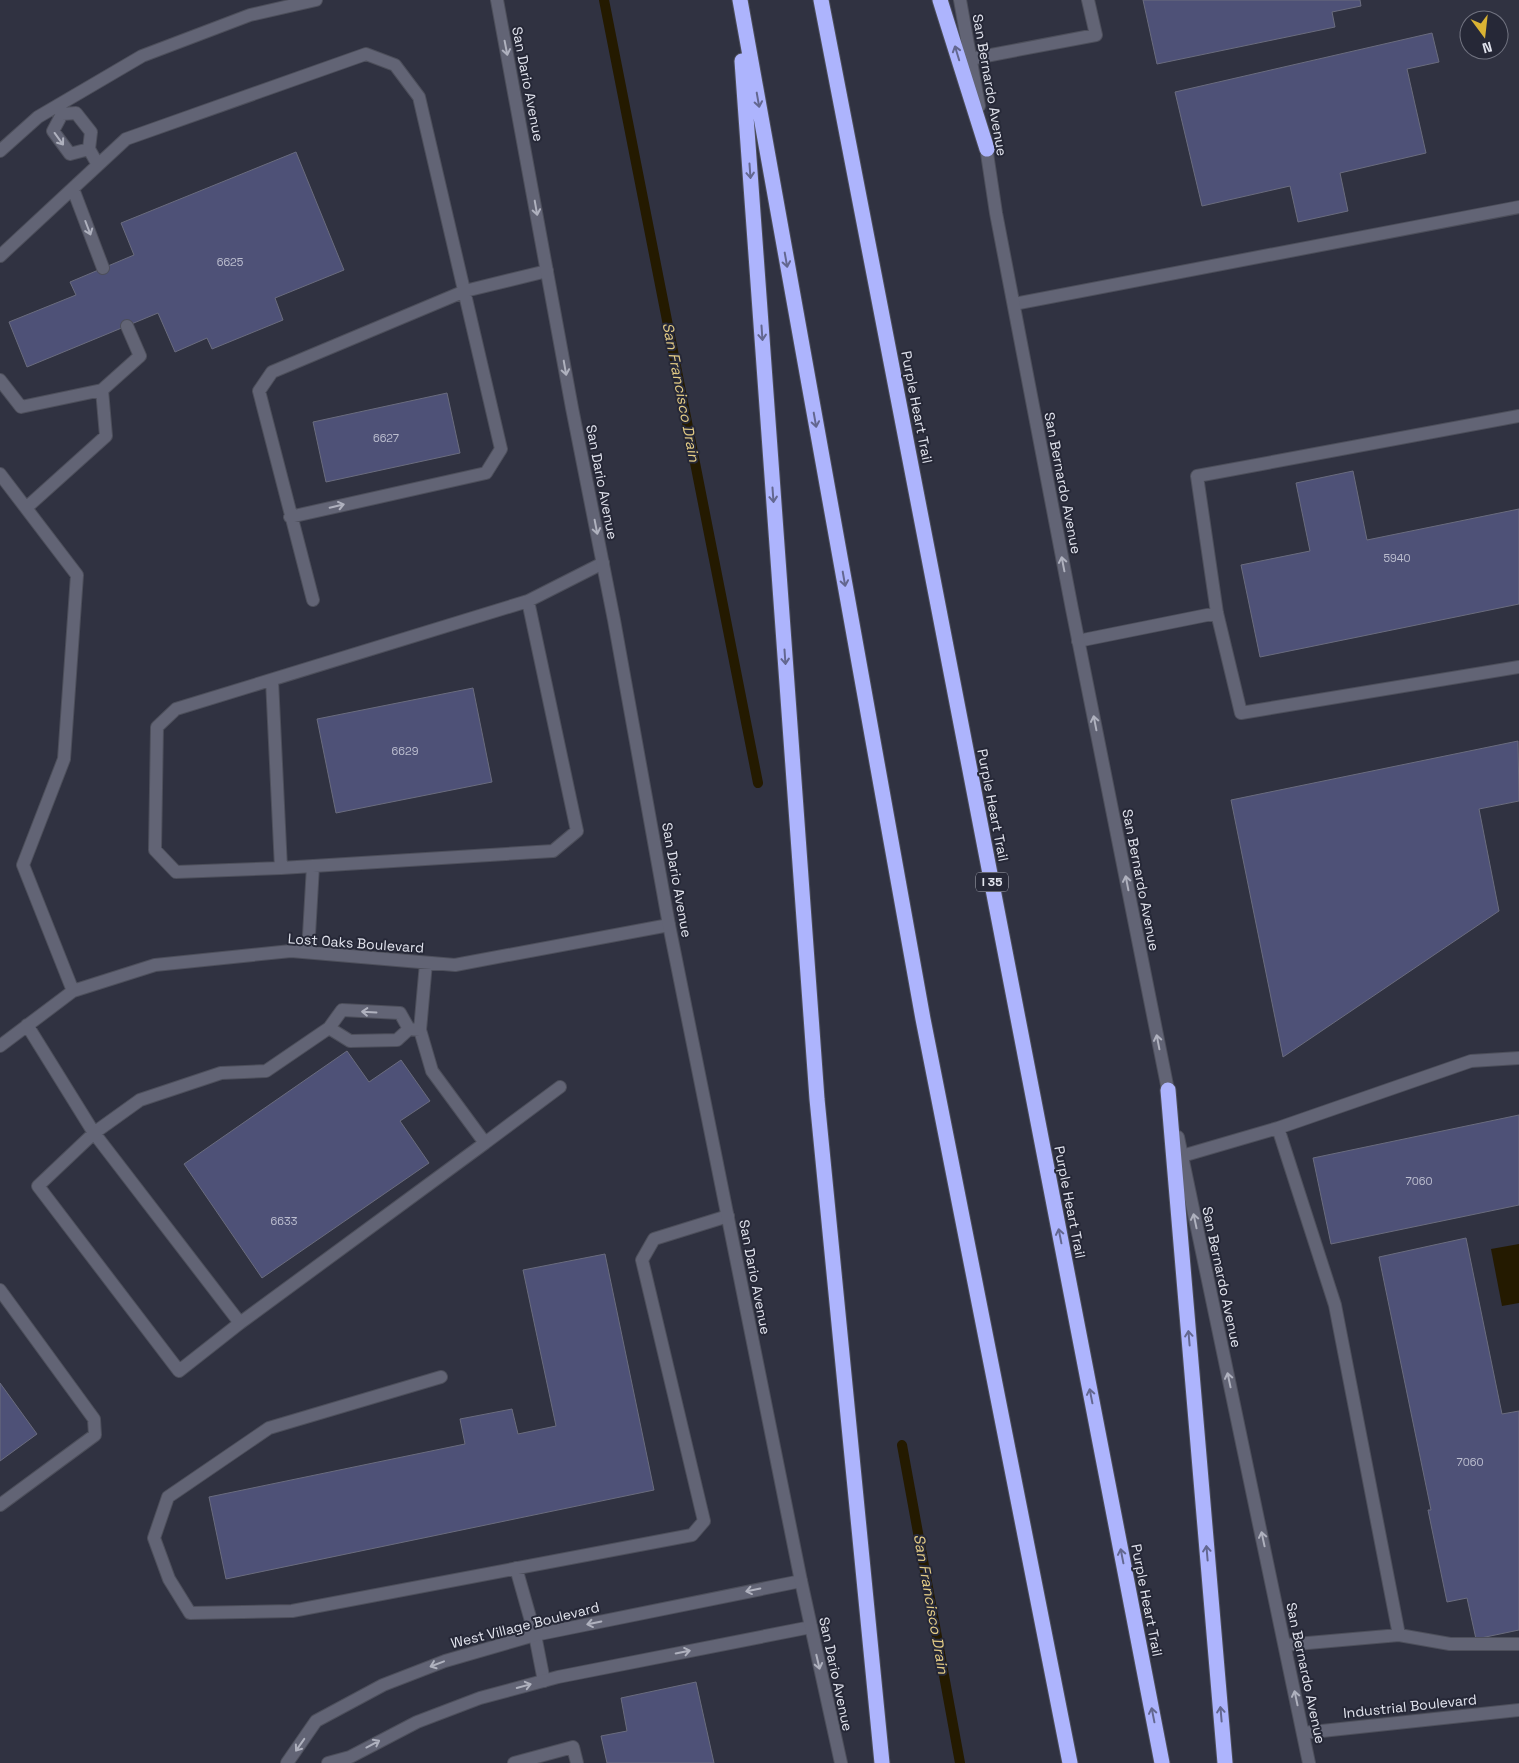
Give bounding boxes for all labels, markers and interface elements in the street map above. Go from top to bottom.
north arrow [1459,10,1509,60]
street label: San Bernardo Avenue [969,13,1011,157]
street label: San Dario Avenue [508,25,548,143]
text: N [1480,38,1494,57]
one-way arrow [502,39,512,55]
one-way arrow [951,45,961,61]
one-way arrow [753,91,763,107]
one-way arrow [54,132,64,146]
one-way arrow [745,163,755,179]
one-way arrow [531,199,541,215]
one-way arrow [84,220,93,235]
one-way arrow [782,251,792,267]
house number: 6625 [217,255,244,269]
water label: San Francisco Drain [659,321,704,464]
one-way arrow [757,325,766,341]
street label: Purple Heart Trail [897,349,937,465]
one-way arrow [560,359,570,375]
one-way arrow [811,411,821,427]
street label: San Bernardo Avenue [1040,411,1086,555]
street label: San Dario Avenue [582,423,622,541]
house number: 6627 [373,431,399,445]
one-way arrow [769,487,778,503]
one-way arrow [329,501,345,510]
one-way arrow [591,519,601,535]
house number: 5940 [1383,551,1411,565]
one-way arrow [1058,556,1068,572]
one-way arrow [840,571,850,587]
one-way arrow [780,649,790,665]
one-way arrow [1089,716,1099,732]
house number: 6629 [392,744,419,758]
street label: Purple Heart Trail [973,747,1013,863]
street label: San Bernardo Avenue [1118,808,1164,952]
street label: San Dario Avenue [658,821,696,939]
road number: I 35 [976,872,1008,892]
one-way arrow [1121,875,1131,891]
street label: Lost Oaks Boulevard [287,929,425,957]
one-way arrow [362,1007,378,1016]
one-way arrow [1153,1035,1163,1051]
street label: Purple Heart Trail [1050,1144,1090,1260]
house number: 7060 [1406,1174,1432,1188]
street label: San Bernardo Avenue [1198,1205,1246,1349]
one-way arrow [1190,1213,1199,1229]
house number: 6633 [271,1214,298,1228]
street label: San Dario Avenue [735,1218,775,1336]
one-way arrow [1055,1229,1065,1245]
one-way arrow [1184,1331,1194,1347]
one-way arrow [1224,1372,1233,1388]
one-way arrow [1086,1388,1095,1404]
house number: 7060 [1457,1455,1483,1469]
one-way arrow [1257,1531,1267,1547]
water label: San Francisco Drain [910,1532,953,1676]
street label: Purple Heart Trail [1127,1542,1167,1658]
one-way arrow [1203,1545,1212,1561]
one-way arrow [1117,1548,1126,1564]
one-way arrow [746,1586,762,1596]
street label: West Village Boulevard [449,1598,601,1652]
street label: San Bernardo Avenue [1282,1601,1330,1745]
street label: San Dario Avenue [815,1615,857,1733]
one-way arrow [587,1619,603,1628]
one-way arrow [675,1647,691,1657]
one-way arrow [814,1654,824,1670]
one-way arrow [430,1660,445,1669]
one-way arrow [516,1681,532,1690]
one-way arrow [1291,1690,1300,1706]
street label: Industrial Boulevard [1342,1690,1478,1722]
one-way arrow [1216,1707,1226,1723]
one-way arrow [1147,1708,1157,1724]
one-way arrow [295,1737,305,1751]
one-way arrow [365,1739,380,1748]

